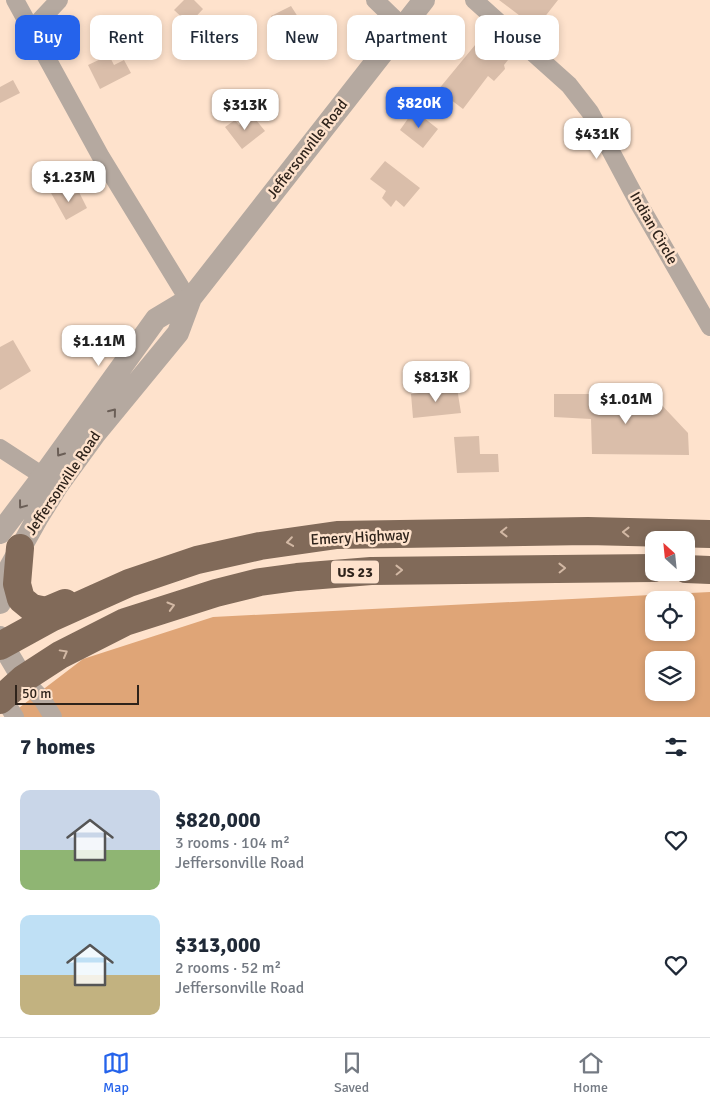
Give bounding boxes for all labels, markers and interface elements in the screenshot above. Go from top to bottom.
chip: Buy [15,15,80,60]
chip: Rent [90,15,162,60]
chip: Filters [172,15,257,60]
chip: New [267,15,337,60]
chip: Apartment [347,15,465,60]
chip: House [475,15,559,60]
pin: $820K [384,86,454,129]
pin: $313K [210,88,280,131]
text: $820K [397,93,441,113]
text: $313K [223,95,267,115]
street label: Jeffersonville Road [263,96,351,202]
pin: $431K [562,118,632,160]
text: $431K [575,124,619,144]
pin: $1.23M [28,160,110,203]
text: $1.23M [43,167,95,187]
street label: Indian Circle [626,189,682,267]
pin: $1.11M [58,324,140,367]
text: $1.11M [73,331,125,351]
pin: $813K [401,360,471,403]
text: $813K [414,367,458,387]
pin: $1.01M [585,382,667,425]
text: $1.01M [600,389,652,409]
one-way arrow [107,409,116,418]
street label: Jeffersonville Road [22,428,104,538]
one-way arrow [57,448,66,457]
one-way arrow [19,499,27,508]
street label: Emery Highway [310,525,410,549]
one-way arrow [500,527,508,537]
one-way arrow [622,527,630,537]
north arrow [645,531,695,581]
map controls [645,531,695,701]
one-way arrow [286,536,294,546]
road number: US 23 [331,560,379,584]
one-way arrow [558,563,566,573]
one-way arrow [396,565,404,575]
button: locate [645,591,695,641]
one-way arrow [166,602,174,612]
one-way arrow [58,649,67,659]
button: layers [645,651,695,701]
scale bar [15,682,139,705]
text: 50 m [22,685,51,702]
icon: filters [662,733,690,761]
text: 7 homes [20,734,95,760]
text: $820,000 [175,807,261,833]
icon: home [60,810,120,870]
icon: heart [662,826,690,854]
text: 3 rooms · 104 m² [175,833,290,853]
text: Jeffersonville Road [175,853,304,873]
text: $313,000 [175,932,261,958]
icon: home [60,935,120,995]
icon: heart [662,951,690,979]
text: 2 rooms · 52 m² [175,958,281,978]
text: Jeffersonville Road [175,978,304,998]
tab: Map [102,1049,130,1096]
tab: Saved [334,1049,369,1096]
tab: Home [573,1049,608,1096]

